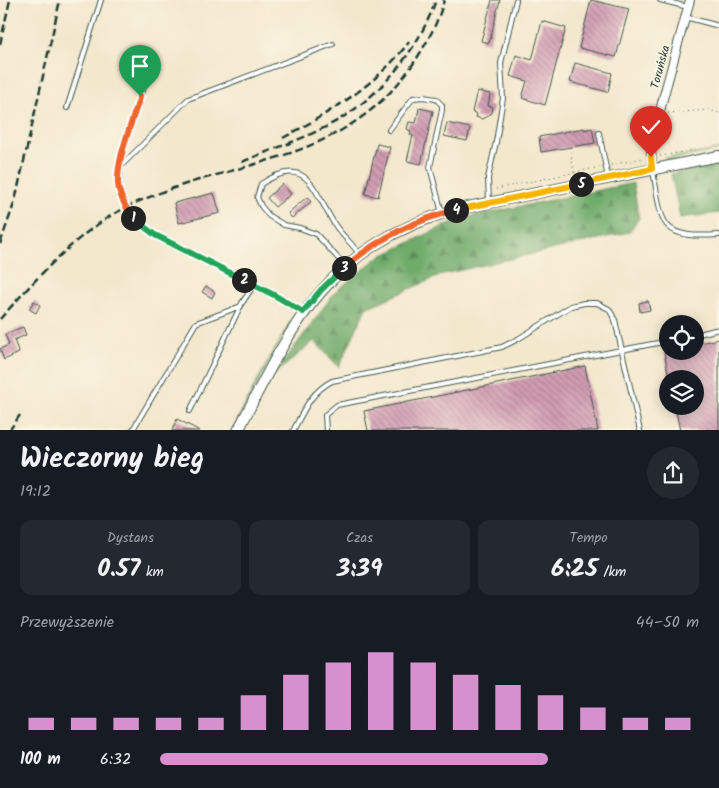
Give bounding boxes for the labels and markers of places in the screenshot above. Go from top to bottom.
pin [119,45,161,96]
pin [630,106,672,157]
pin: 5 [568,172,594,196]
pin: 4 [444,198,468,222]
pin: 1 [120,206,146,230]
pin: 3 [332,256,356,280]
pin: 2 [232,268,256,292]

